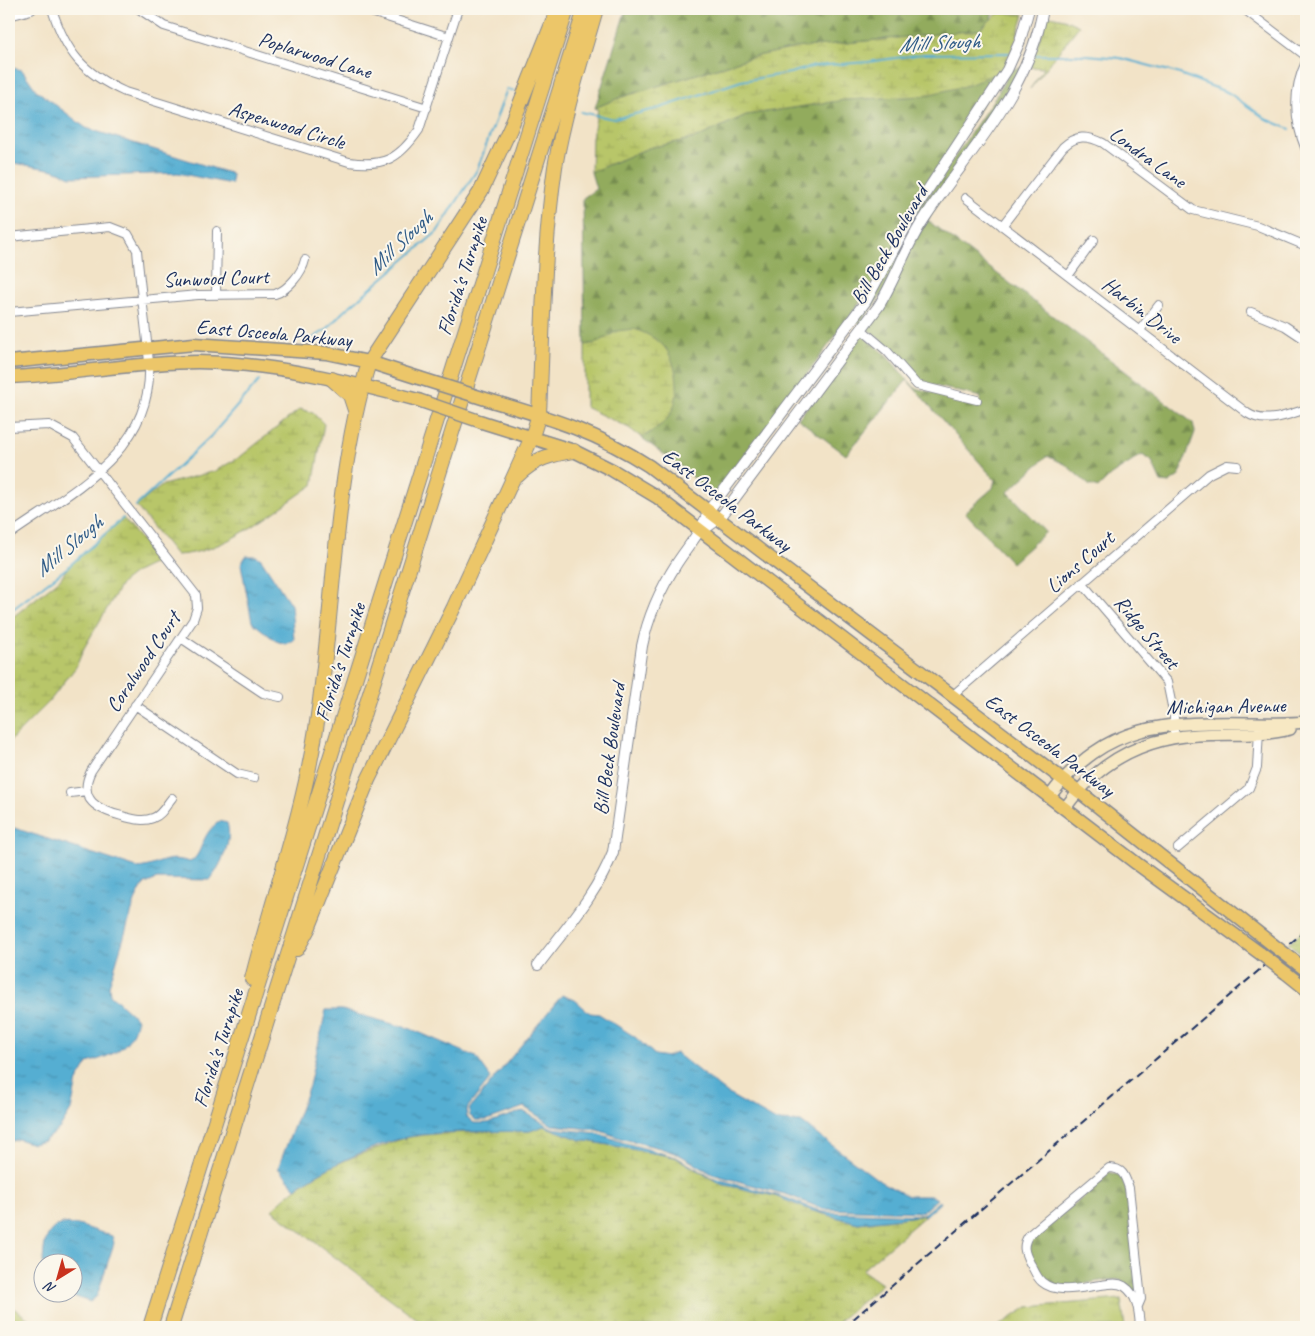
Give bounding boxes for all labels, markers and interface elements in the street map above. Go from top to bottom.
street label: Poplarwood Lane [255,26,376,85]
water label: Mill Slough [898,27,982,59]
street label: Aspenwood Circle [226,95,349,155]
street label: Londra Lane [1104,120,1193,195]
street label: Bill Beck Boulevard [844,178,935,309]
water label: Mill Slough [361,203,440,281]
street label: Florida's Turnpike [431,212,494,338]
street label: Sunwood Court [163,263,271,293]
street label: Harbin Drive [1097,271,1189,350]
street label: East Osceola Parkway [195,313,355,353]
street label: East Osceola Parkway [657,443,798,558]
water label: Mill Slough [29,508,110,583]
street label: Lions Court [1041,524,1121,599]
street label: Ridge Street [1109,590,1187,676]
street label: Florida's Turnpike [309,598,372,724]
street label: Coralwood Court [100,604,188,717]
street label: Bill Beck Boulevard [587,678,632,817]
street label: East Osceola Parkway [980,688,1121,803]
street label: Michigan Avenue [1166,692,1287,720]
street label: Florida's Turnpike [187,984,250,1110]
north arrow [32,1254,82,1304]
text: N [40,1277,59,1297]

